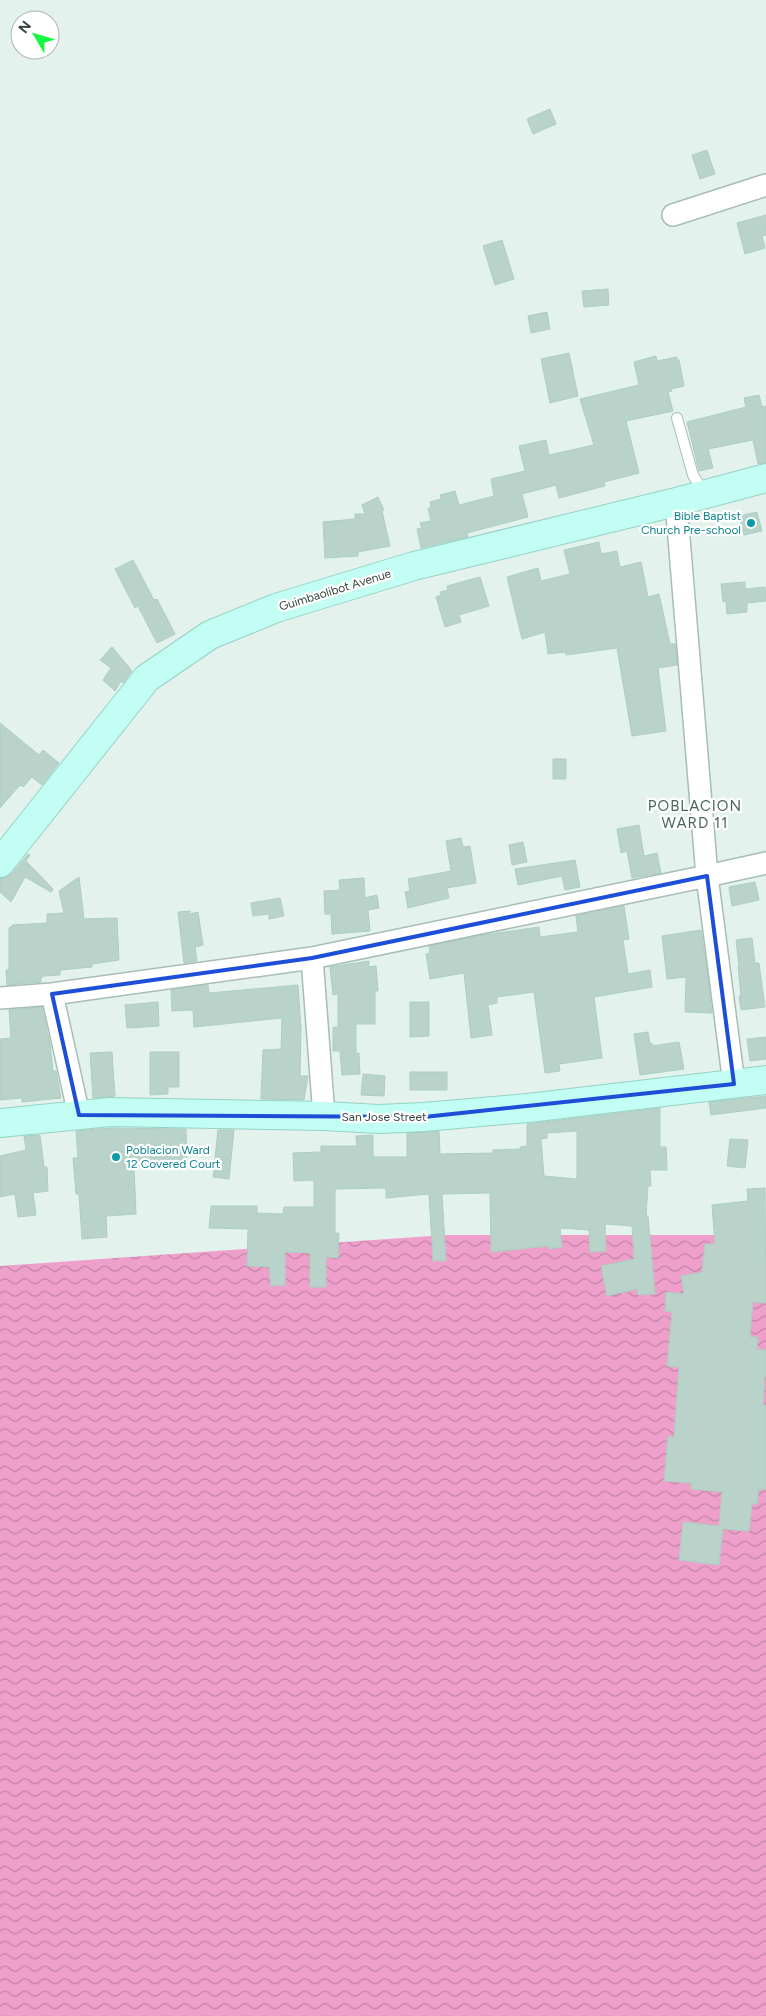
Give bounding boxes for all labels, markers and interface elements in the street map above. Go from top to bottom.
north arrow [10,10,60,60]
text: N [15,18,35,37]
place label: Bible Baptist Church Pre-school [641,509,741,537]
marker: Bible Baptist Church Pre-school [745,517,757,529]
street label: Guimbaolibot Avenue [277,566,393,614]
district label: POBLACION WARD 11 [648,797,742,832]
street label: San Jose Street [342,1110,427,1124]
place label: Poblacion Ward 12 Covered Court [126,1143,221,1171]
marker: Poblacion Ward 12 Covered Court [110,1151,122,1163]

